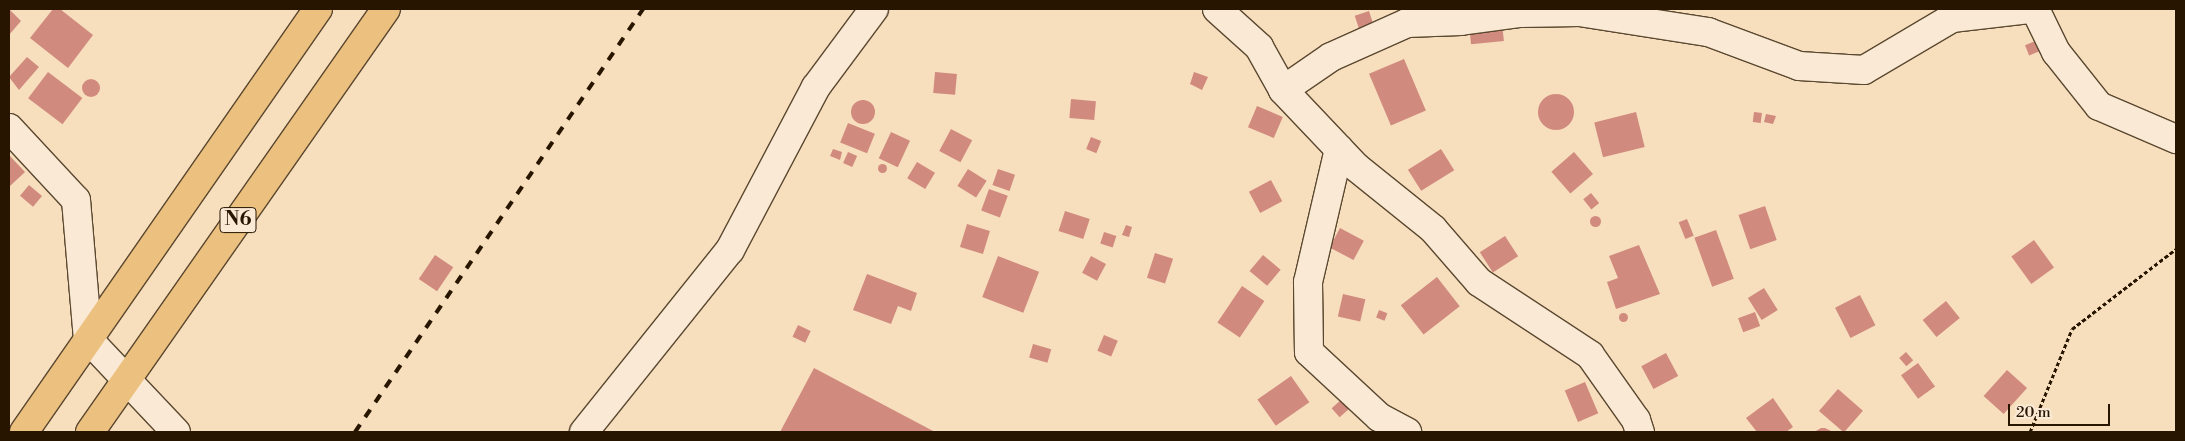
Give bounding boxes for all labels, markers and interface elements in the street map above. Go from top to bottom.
road number: N6 [219,204,257,236]
scale bar [2010,394,2112,426]
text: 20 m [2016,403,2051,422]

